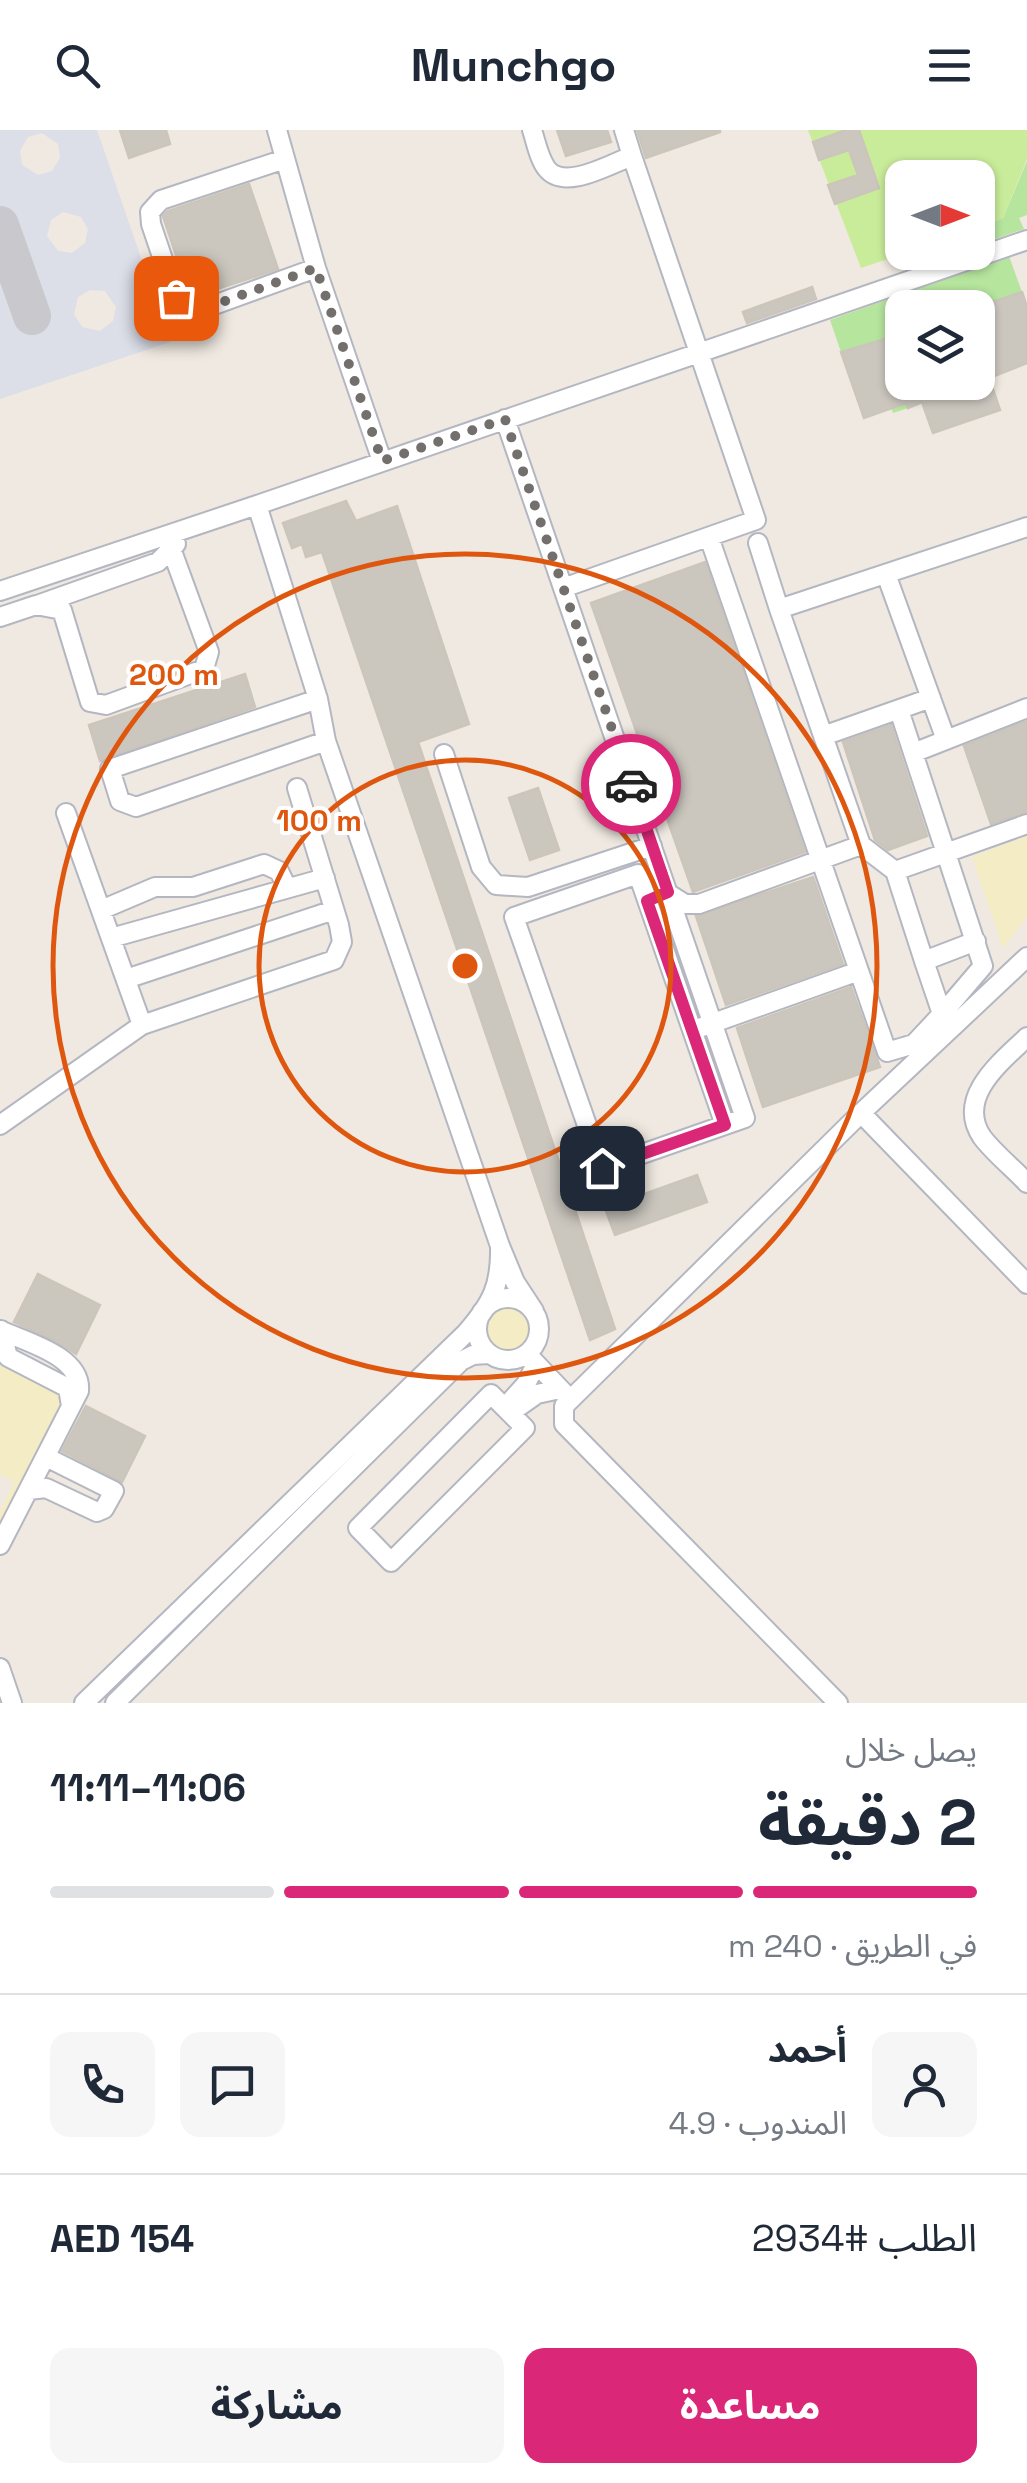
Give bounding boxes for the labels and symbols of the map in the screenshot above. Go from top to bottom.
north arrow [885,160,995,270]
pin [134,256,219,341]
text: 200 m [129,655,219,694]
courier [581,734,681,834]
text: 100 m [276,801,362,840]
centre of rings [447,948,483,984]
pin [560,1126,645,1211]

